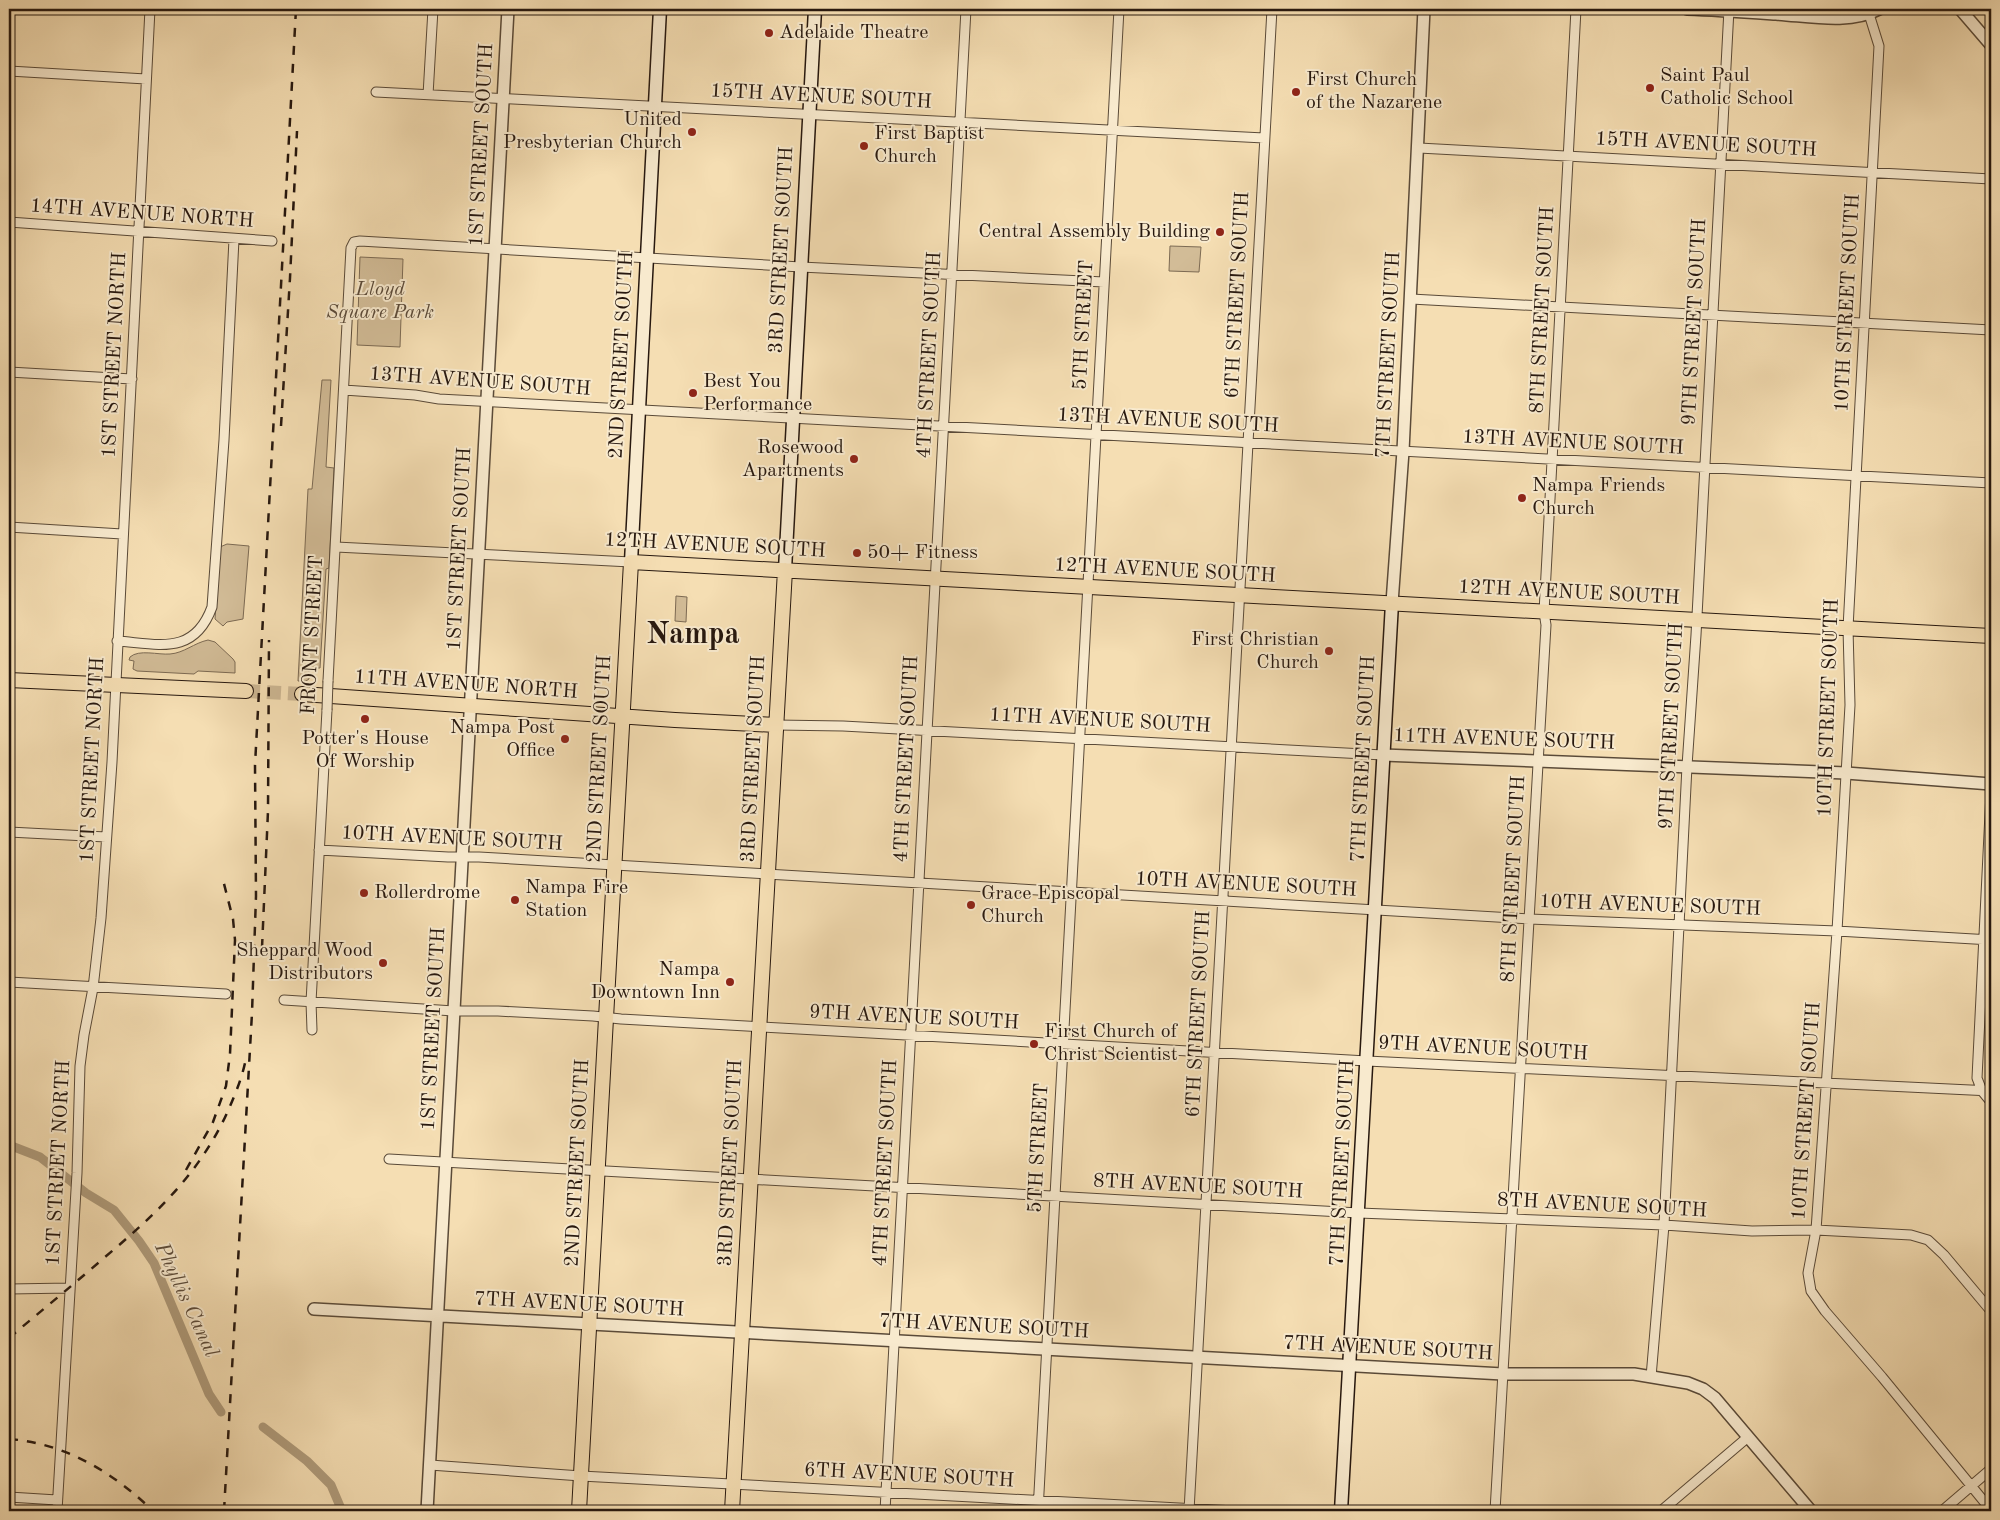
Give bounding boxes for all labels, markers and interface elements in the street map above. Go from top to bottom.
place label: Adelaide Theatre [779,23,928,43]
marker: Adelaide Theatre [763,27,775,39]
street label: 1ST STREET SOUTH [467,43,497,247]
place label: Saint Paul Catholic School [1660,66,1793,109]
place label: First Church of the Nazarene [1306,70,1442,113]
street label: 15TH AVENUE SOUTH [710,81,932,113]
marker: Saint Paul Catholic School [1644,82,1656,94]
marker: First Church of the Nazarene [1290,86,1302,98]
place label: United Presbyterian Church [503,110,682,153]
place label: First Baptist Church [874,124,985,167]
marker: United Presbyterian Church [686,126,698,138]
street label: 15TH AVENUE SOUTH [1595,129,1817,161]
marker: First Baptist Church [858,140,870,152]
street label: 3RD STREET SOUTH [767,146,797,354]
street label: 6TH STREET SOUTH [1223,191,1253,399]
street label: 10TH STREET SOUTH [1832,193,1864,413]
street label: 14TH AVENUE NORTH [29,196,255,232]
street label: 8TH STREET SOUTH [1528,206,1558,414]
street label: 9TH STREET SOUTH [1680,218,1710,426]
place label: Central Assembly Building [978,222,1210,242]
marker: Central Assembly Building [1214,226,1226,238]
street label: 2ND STREET SOUTH [607,251,637,459]
street label: 4TH STREET SOUTH [915,251,945,459]
street label: 7TH STREET SOUTH [1374,251,1404,459]
street label: 1ST STREET NORTH [100,252,130,458]
street label: 5TH STREET [1071,260,1097,390]
park label: Lloyd Square Park [326,280,434,323]
street label: 13TH AVENUE SOUTH [369,364,591,400]
place label: Best You Performance [703,372,812,415]
marker: Best You Performance [687,387,699,399]
street label: 13TH AVENUE SOUTH [1057,405,1279,437]
street label: 13TH AVENUE SOUTH [1462,427,1684,459]
place label: Rosewood Apartments [742,438,844,481]
street label: 1ST STREET SOUTH [445,447,475,651]
marker: Rosewood Apartments [848,453,860,465]
place label: Nampa Friends Church [1532,476,1665,519]
marker: Nampa Friends Church [1516,492,1528,504]
street label: 12TH AVENUE SOUTH [604,530,826,562]
place label: 50+ Fitness [867,543,978,563]
marker: 50+ Fitness [851,547,863,559]
street label: FRONT STREET [299,555,327,715]
street label: 12TH AVENUE SOUTH [1054,555,1276,587]
street label: 12TH AVENUE SOUTH [1458,577,1680,609]
street label: 10TH STREET SOUTH [1815,598,1843,818]
district label: Nampa [646,620,740,650]
street label: 9TH STREET SOUTH [1657,622,1687,830]
place label: First Christian Church [1191,630,1319,673]
marker: First Christian Church [1323,645,1335,657]
street label: 2ND STREET SOUTH [585,655,615,863]
street label: 3RD STREET SOUTH [739,655,769,863]
street label: 4TH STREET SOUTH [892,655,922,863]
street label: 7TH STREET SOUTH [1349,655,1379,863]
street label: 1ST STREET NORTH [78,657,108,863]
street label: 11TH AVENUE NORTH [353,667,579,703]
street label: 11TH AVENUE SOUTH [989,705,1211,737]
marker: Potter's House Of Worship [359,713,371,725]
place label: Nampa Post Office [450,718,555,761]
street label: 11TH AVENUE SOUTH [1393,726,1615,754]
place label: Potter's House Of Worship [301,729,429,772]
marker: Nampa Post Office [559,733,571,745]
street label: 8TH STREET SOUTH [1499,775,1529,983]
street label: 10TH AVENUE SOUTH [341,823,563,855]
street label: 10TH AVENUE SOUTH [1135,869,1357,901]
place label: Nampa Fire Station [525,878,628,921]
place label: Rollerdrome [374,883,480,903]
place label: Grace Episcopal Church [981,884,1120,927]
marker: Rollerdrome [358,887,370,899]
street label: 10TH AVENUE SOUTH [1539,892,1761,920]
marker: Nampa Fire Station [509,894,521,906]
marker: Grace Episcopal Church [965,899,977,911]
street label: 6TH STREET SOUTH [1184,910,1214,1118]
street label: 1ST STREET SOUTH [419,927,449,1131]
place label: Sheppard Wood Distributors [236,941,373,984]
marker: Sheppard Wood Distributors [377,957,389,969]
place label: Nampa Downtown Inn [590,960,720,1003]
marker: Nampa Downtown Inn [724,976,736,988]
street label: 10TH STREET SOUTH [1789,1001,1825,1221]
street label: 9TH AVENUE SOUTH [808,1003,1020,1033]
place label: First Church of Christ Scientist [1044,1022,1179,1065]
street label: 9TH AVENUE SOUTH [1377,1034,1589,1064]
marker: First Church of Christ Scientist [1028,1038,1040,1050]
street label: 2ND STREET SOUTH [563,1059,593,1267]
street label: 3RD STREET SOUTH [716,1059,746,1267]
street label: 4TH STREET SOUTH [871,1059,901,1267]
street label: 7TH STREET SOUTH [1328,1059,1358,1267]
street label: 1ST STREET NORTH [44,1060,74,1266]
street label: 5TH STREET [1026,1083,1052,1213]
street label: 8TH AVENUE SOUTH [1092,1172,1304,1202]
street label: 8TH AVENUE SOUTH [1496,1191,1708,1221]
water label: Phyllis Canal [150,1239,222,1361]
street label: 7TH AVENUE SOUTH [473,1290,685,1320]
street label: 7TH AVENUE SOUTH [878,1312,1090,1342]
street label: 7TH AVENUE SOUTH [1282,1334,1494,1364]
street label: 6TH AVENUE SOUTH [803,1461,1015,1491]

